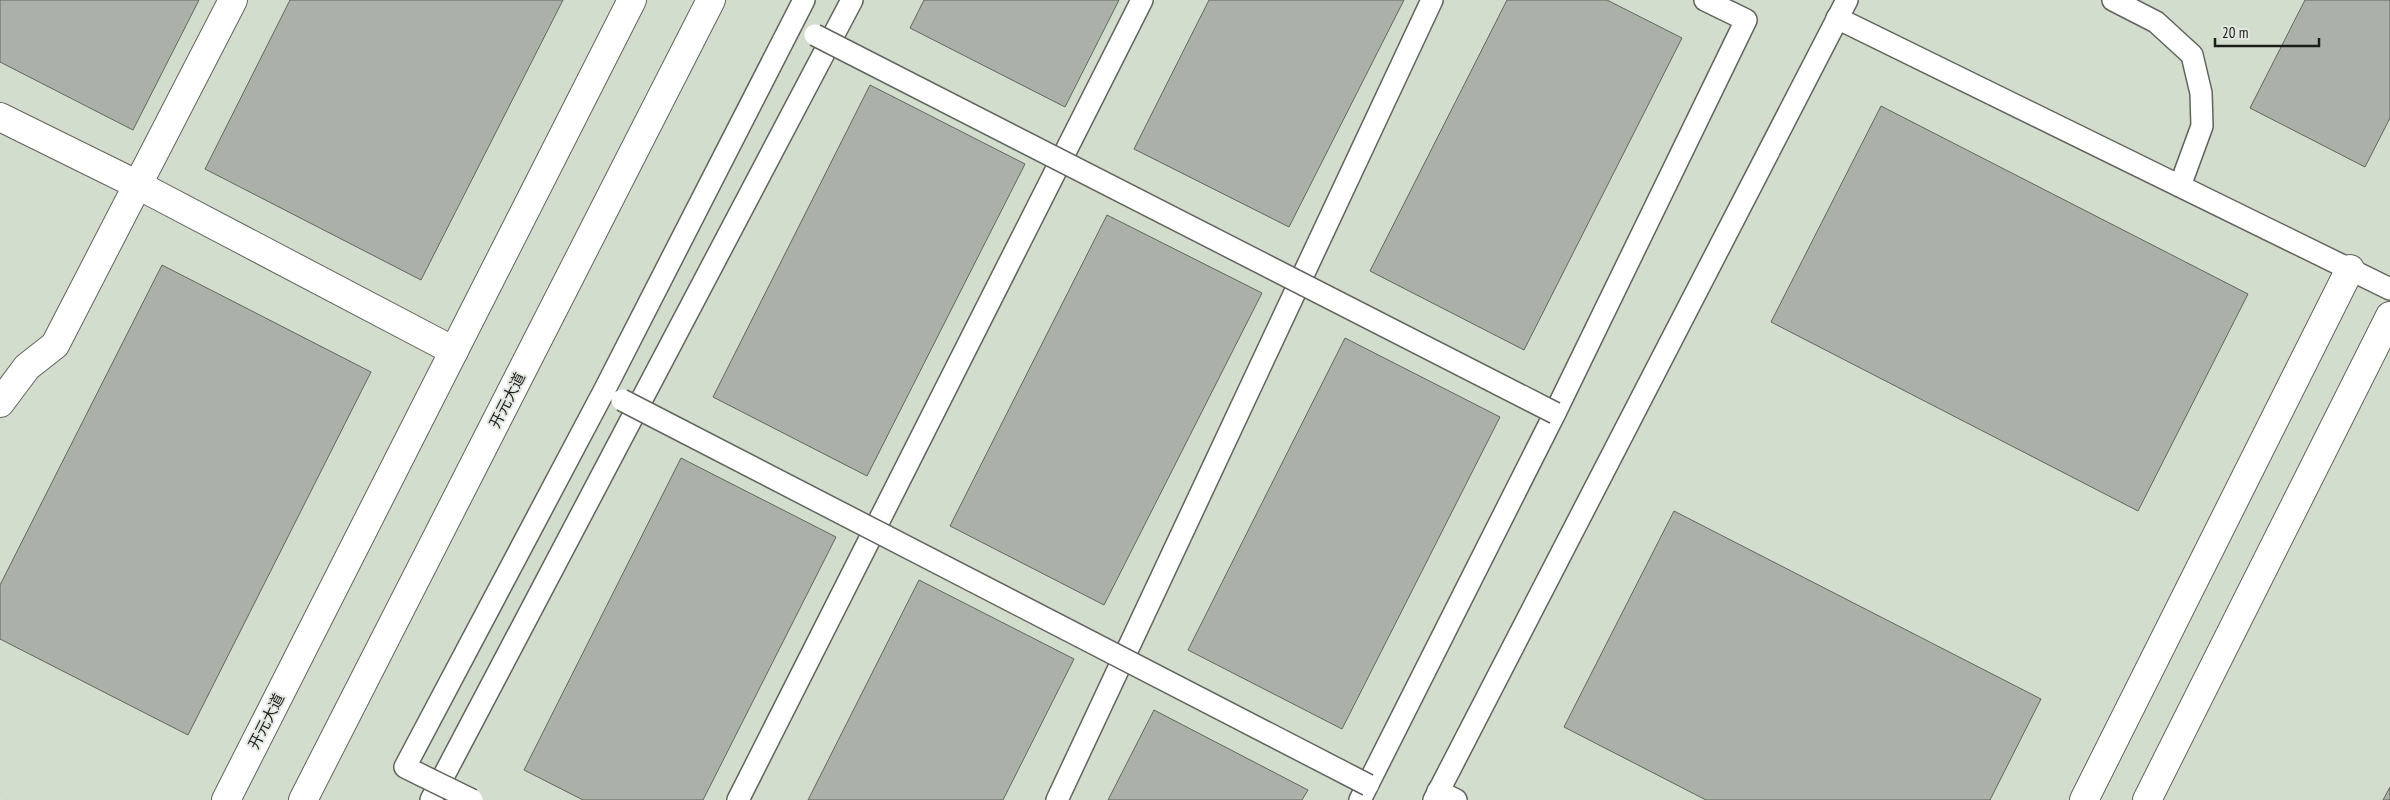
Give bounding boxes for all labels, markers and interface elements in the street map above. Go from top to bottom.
scale bar [2215,15,2319,47]
text: 20 m [2222,23,2248,42]
street label: 开元大道 [485,369,529,431]
street label: 开元大道 [244,690,288,752]

